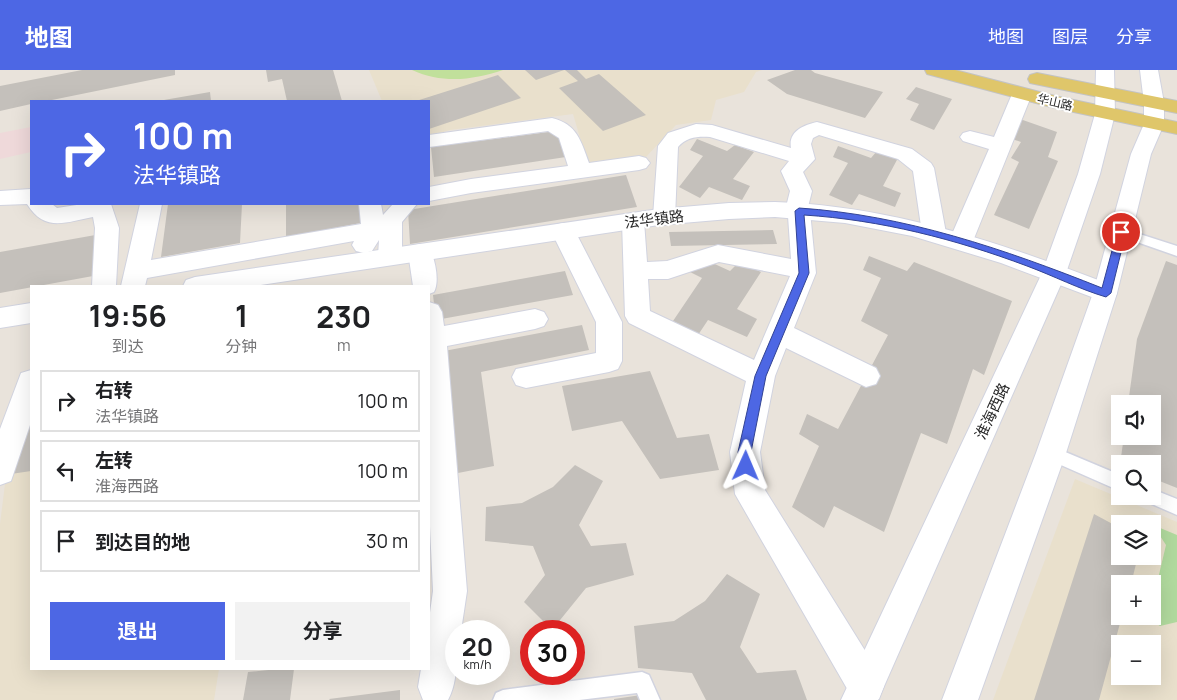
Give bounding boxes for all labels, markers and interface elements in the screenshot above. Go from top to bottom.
text: 地图 [25,20,73,53]
text: 地图 [988,24,1024,48]
text: 图层 [1052,24,1088,48]
text: 分享 [1116,24,1152,48]
street label: 华山路 [1036,90,1074,114]
text: 100 m [133,112,233,160]
icon: right [50,120,115,185]
text: 法华镇路 [133,160,221,190]
street label: 法华镇路 [623,205,685,233]
pin [1100,211,1142,253]
icon: arrive [1107,218,1135,246]
text: 19:56 [89,295,167,336]
text: 1 [235,295,248,336]
text: 230 [316,296,371,337]
text: m [337,334,351,356]
text: 到达 [112,335,144,357]
text: 分钟 [226,335,258,357]
text: 右转 [95,377,133,403]
street label: 淮海西路 [970,379,1014,443]
icon: right [52,387,80,415]
text: 100 m [357,388,408,414]
map controls [1111,395,1161,685]
button: sound [1111,395,1161,445]
text: 法华镇路 [95,405,159,427]
position arrow [719,439,771,491]
text: 左转 [95,447,133,473]
button: search [1111,455,1161,505]
icon: left [52,457,80,485]
text: 100 m [357,458,408,484]
text: 淮海西路 [95,475,159,497]
button: layers [1111,515,1161,565]
icon: arrive [52,527,80,555]
text: 30 m [366,528,408,554]
text: 到达目的地 [95,529,190,555]
button: + [1111,575,1161,625]
button: 退出 [50,602,225,660]
button: 分享 [235,602,410,660]
speed limit sign: 30 [520,620,585,685]
text: 20 [462,629,493,664]
button: − [1111,635,1161,685]
text: km/h [464,656,491,673]

